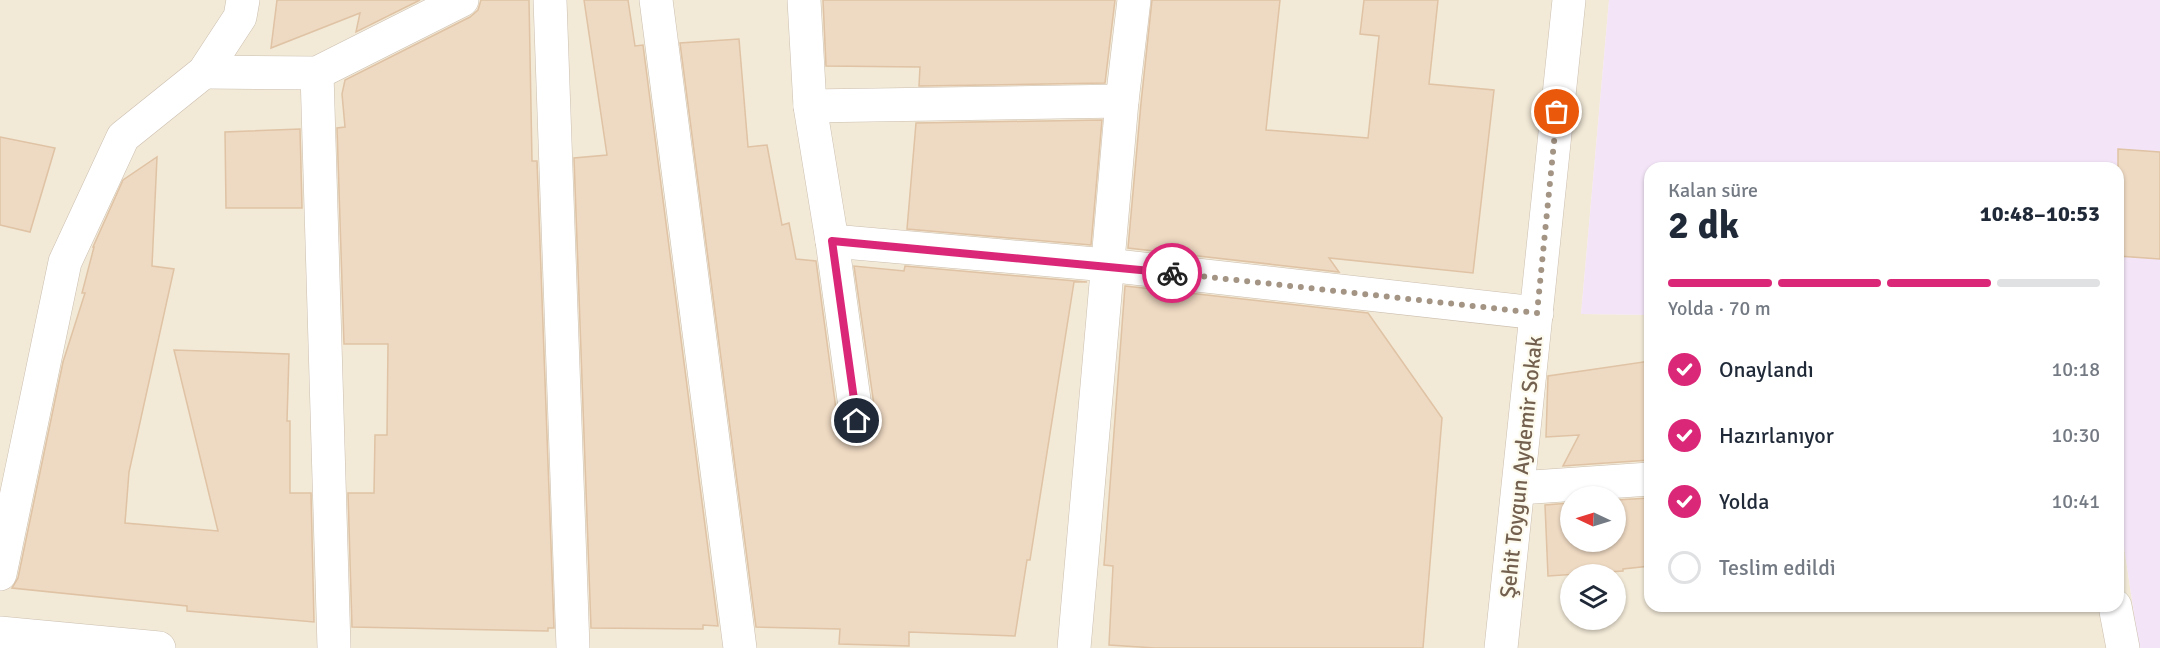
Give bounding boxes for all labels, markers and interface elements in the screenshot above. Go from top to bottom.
pin [1531,86,1582,137]
icon: bag [1540,95,1573,128]
text: Kalan süre [1668,178,1758,203]
text: 10:48–10:53 [1980,200,2100,227]
text: 2 dk [1668,201,1739,249]
courier [1142,243,1202,303]
icon: bike [1156,257,1189,290]
text: Yolda · 70 m [1668,296,1771,321]
street label: Şehit Toygun Aydemir Sokak [1494,335,1548,599]
icon: check [1668,353,1701,386]
text: Onaylandı [1719,356,1814,383]
text: 10:18 [2051,357,2100,382]
pin [831,395,882,446]
icon: home [840,404,873,437]
icon: check [1668,419,1701,452]
text: Hazırlanıyor [1719,422,1834,449]
text: 10:30 [2051,423,2100,448]
icon: check [1668,485,1701,518]
north arrow [1560,486,1626,552]
map controls [1560,486,1626,630]
text: Yolda [1719,488,1769,515]
text: 10:41 [2051,489,2100,514]
text: Teslim edildi [1719,554,1836,581]
button: layers [1560,564,1626,630]

